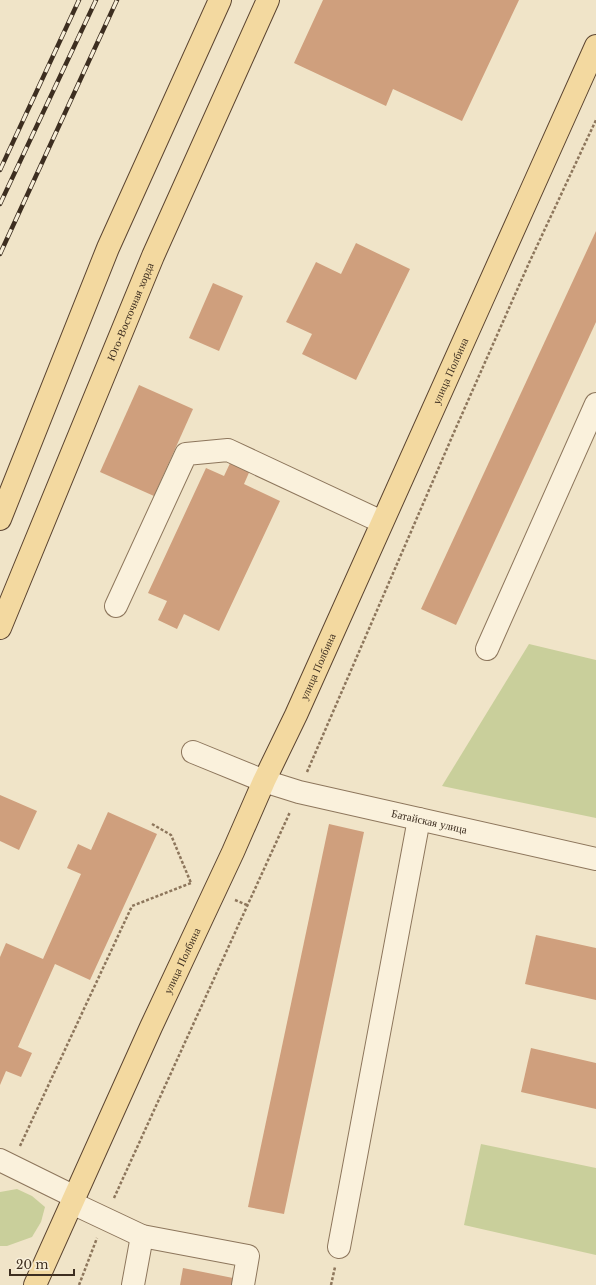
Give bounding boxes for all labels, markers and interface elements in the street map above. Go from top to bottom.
street label: Юго-Восточная хорда [104,260,157,363]
street label: улица Полбина [429,335,471,406]
street label: улица Полбина [297,631,339,702]
street label: Батайская улица [390,806,469,837]
street label: улица Полбина [161,925,204,996]
scale bar [10,1251,74,1277]
text: 20 m [16,1257,48,1272]

